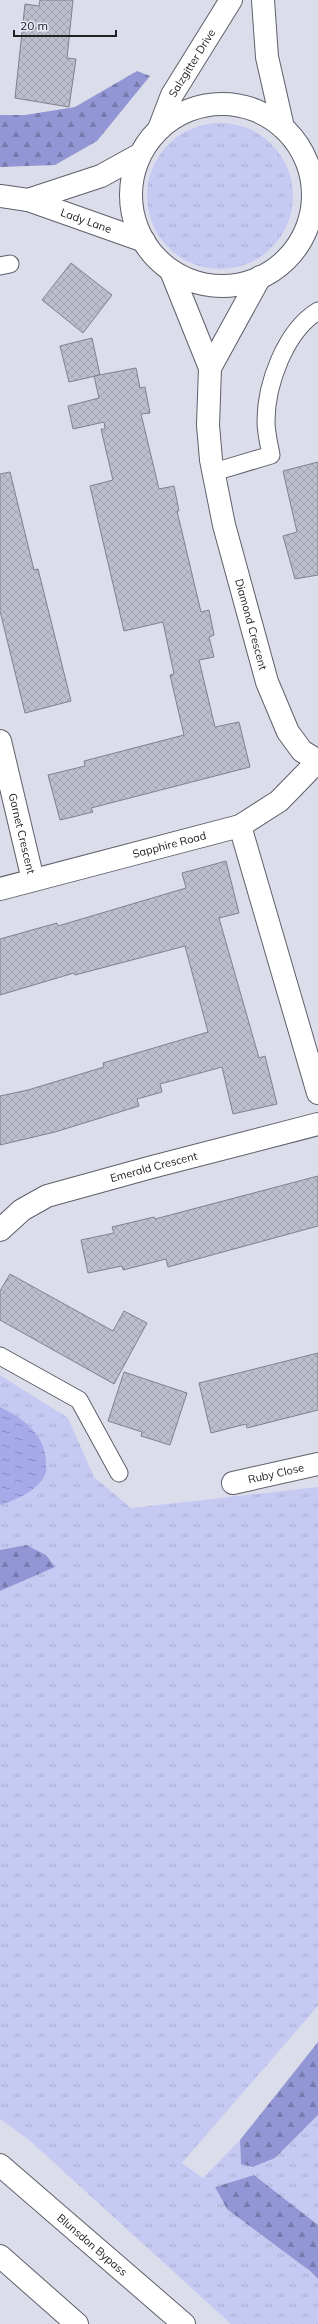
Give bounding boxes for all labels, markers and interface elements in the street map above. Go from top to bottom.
scale bar [14,12,116,38]
text: 20 m [20,18,48,33]
street label: Salzgitter Drive [165,26,218,100]
street label: Lady Lane [59,205,114,236]
street label: Diamond Crescent [232,577,270,672]
street label: Garnet Crescent [6,792,38,875]
street label: Sapphire Road [131,828,208,861]
street label: Emerald Crescent [109,1149,199,1185]
street label: Ruby Close [247,1460,305,1486]
street label: Blunsdon Bypass [54,2211,130,2279]

